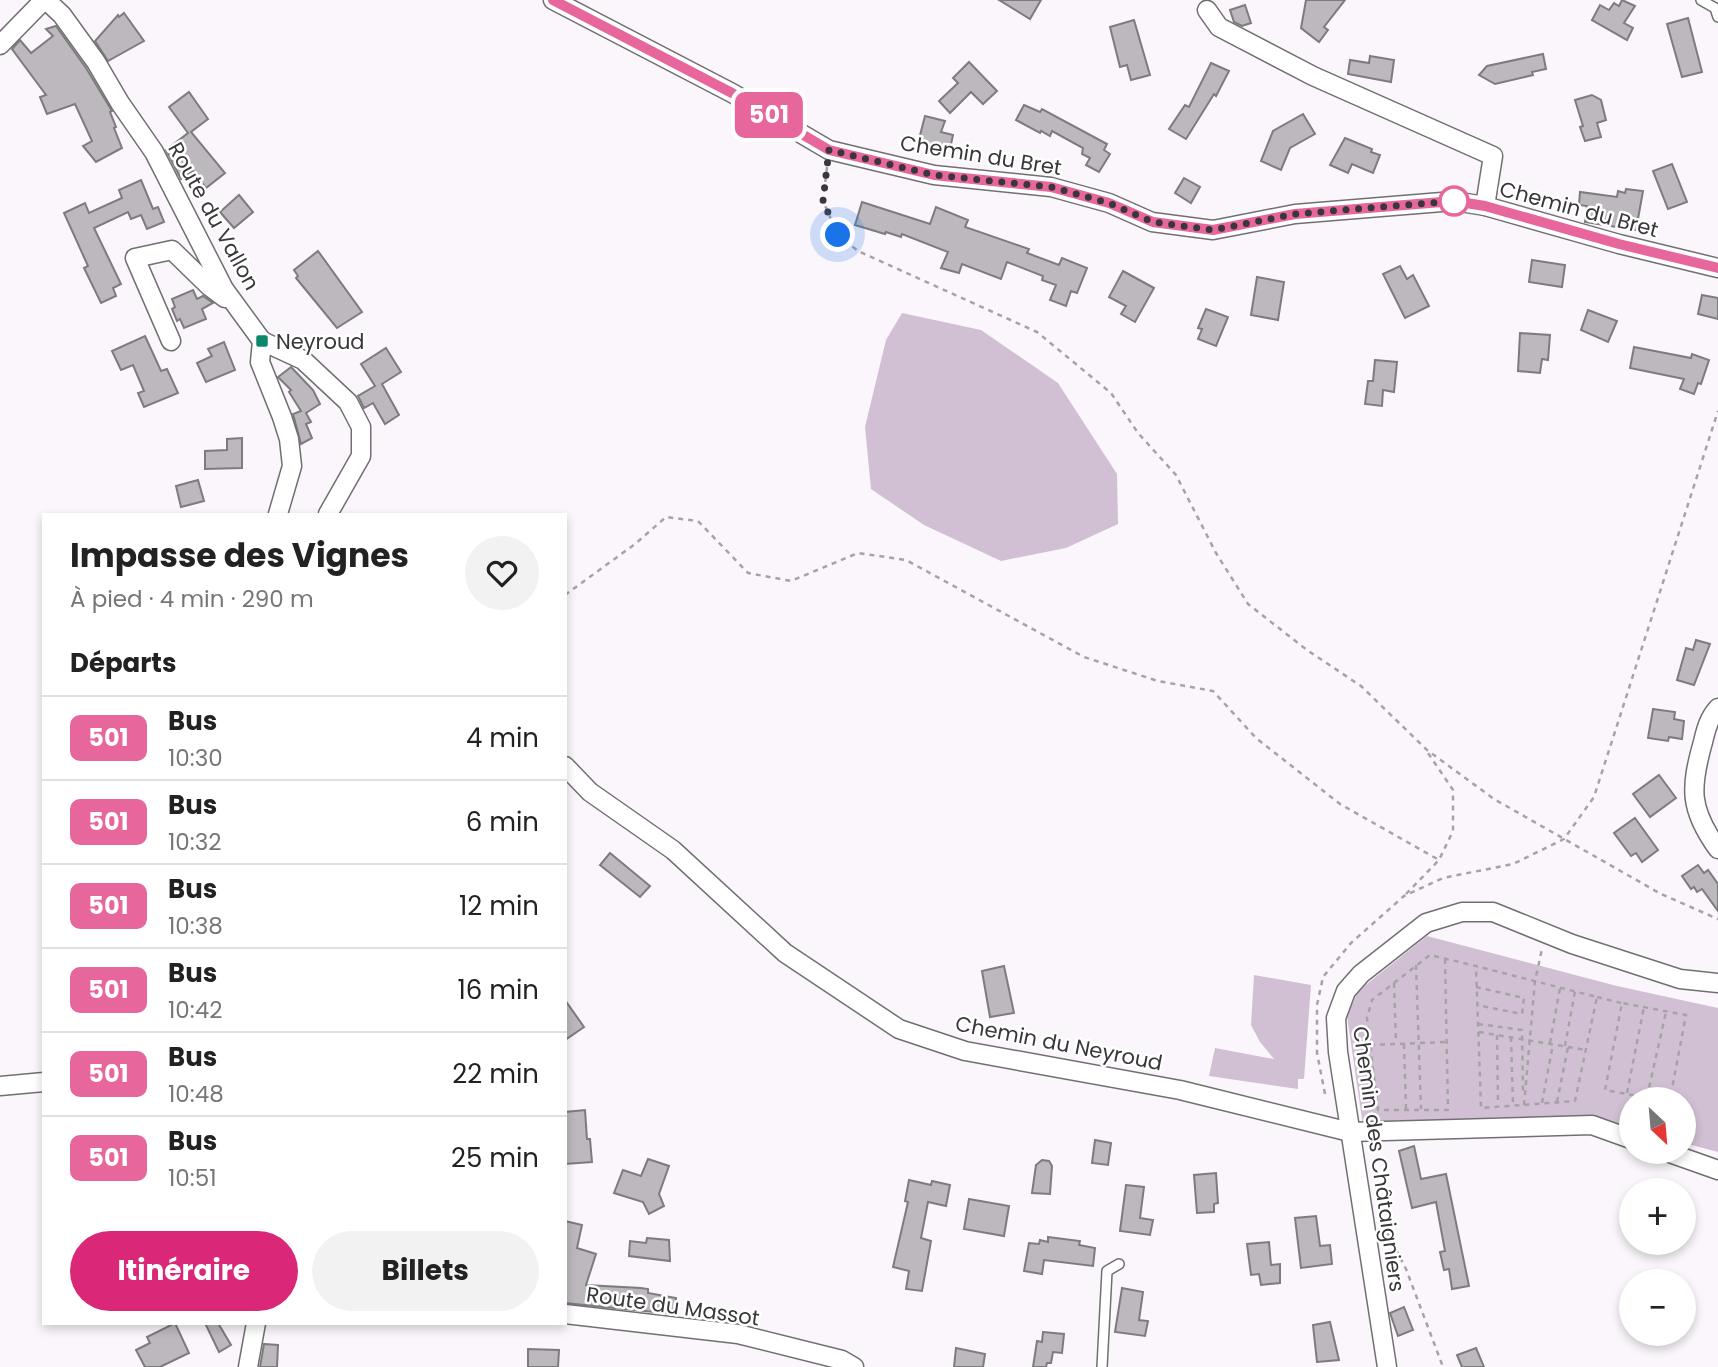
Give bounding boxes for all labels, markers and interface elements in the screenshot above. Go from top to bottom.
line badge: 501 [729,92,809,138]
text: 501 [749,98,789,131]
street label: Chemin du Bret [898,128,1064,182]
street label: Route du Vallon [161,137,267,295]
street label: Chemin du Bret [1496,174,1662,244]
unlabelled marker [1439,186,1469,216]
your location [820,217,855,252]
place label: Neyroud [276,327,365,356]
marker: Neyroud [254,333,270,349]
text: Impasse des Vignes [70,532,409,579]
button: heart [465,536,539,610]
text: À pied · 4 min · 290 m [70,583,314,615]
text: Départs [70,645,176,681]
text: Bus [168,703,217,739]
text: 4 min [466,720,539,756]
text: 501 [88,721,129,754]
text: 10:30 [168,742,223,774]
text: Bus [168,787,217,823]
text: 6 min [466,804,539,840]
text: 501 [88,805,129,838]
text: 10:32 [168,826,221,858]
text: Bus [168,871,217,907]
text: 12 min [459,888,539,924]
text: 501 [88,889,129,922]
text: 10:38 [168,910,223,942]
text: Bus [168,955,217,991]
text: 16 min [457,972,539,1008]
text: 501 [88,973,129,1006]
text: 10:42 [168,994,222,1026]
street label: Chemin du Neyroud [953,1009,1165,1077]
street label: Chemin des Châtaigniers [1346,1024,1412,1294]
text: Bus [168,1039,217,1075]
text: 22 min [452,1056,539,1092]
text: 501 [88,1057,129,1090]
text: 10:48 [168,1078,224,1110]
north arrow [1619,1087,1696,1164]
map controls [1619,1087,1696,1346]
text: Bus [168,1123,217,1159]
text: 25 min [451,1140,539,1176]
text: 501 [88,1141,129,1174]
text: 10:51 [168,1162,217,1194]
button: + [1619,1178,1696,1255]
button: Itinéraire [70,1231,298,1311]
button: Billets [312,1231,539,1311]
button: − [1619,1269,1696,1346]
street label: Route du Massot [585,1280,761,1332]

